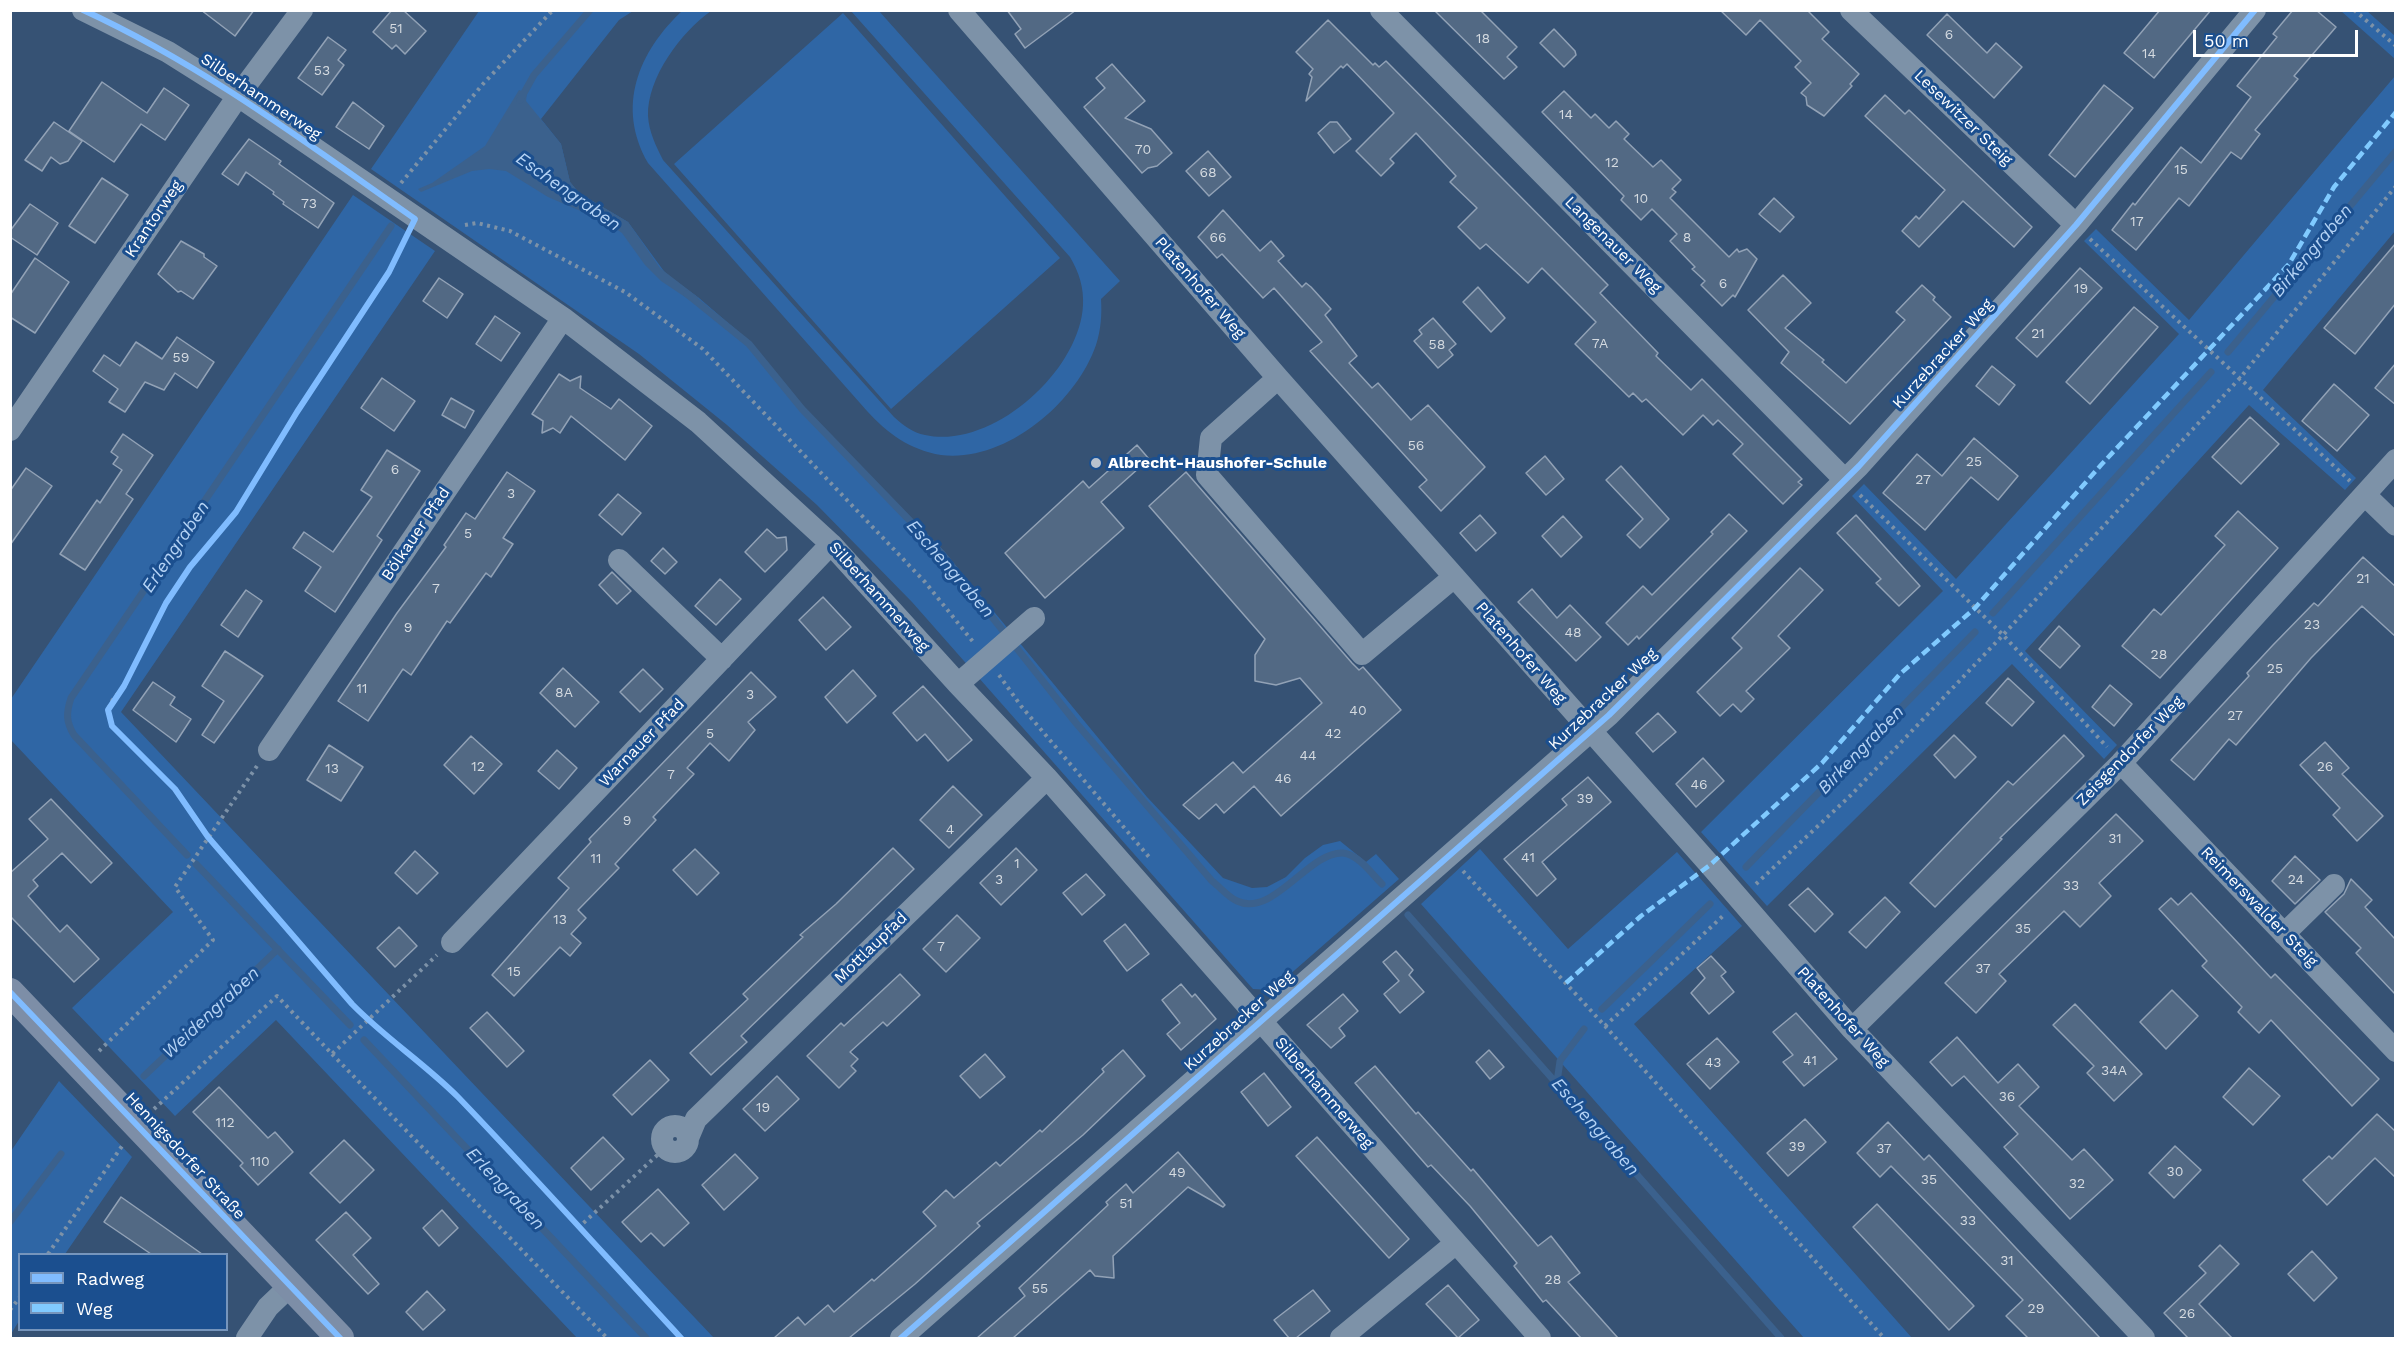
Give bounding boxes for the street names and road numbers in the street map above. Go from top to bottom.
street label: Silberhammerweg [197,50,325,144]
street label: Lesewitzer Steig [1910,66,2016,170]
street label: Krantorweg [121,177,187,261]
street label: Langenauer Weg [1561,193,1665,297]
street label: Platenhofer Weg [1151,233,1249,343]
street label: Kurzebracker Weg [1889,295,1997,413]
street label: Bölkauer Pfad [378,484,454,584]
street label: Silberhammerweg [825,538,933,656]
street label: Platenhofer Weg [1472,598,1570,708]
street label: Kurzebracker Weg [1545,644,1661,754]
street label: Zeisgendorfer Weg [2073,692,2187,810]
street label: Warnauer Pfad [595,695,689,791]
street label: Reimerswalder Steig [2197,843,2321,971]
street label: Mottlaupfad [831,908,911,988]
street label: Platenhofer Weg [1793,963,1893,1071]
street label: Kurzebracker Weg [1180,967,1298,1075]
street label: Silberhammerweg [1270,1033,1378,1153]
street label: Hennigsdorfer Straße [121,1088,249,1224]

